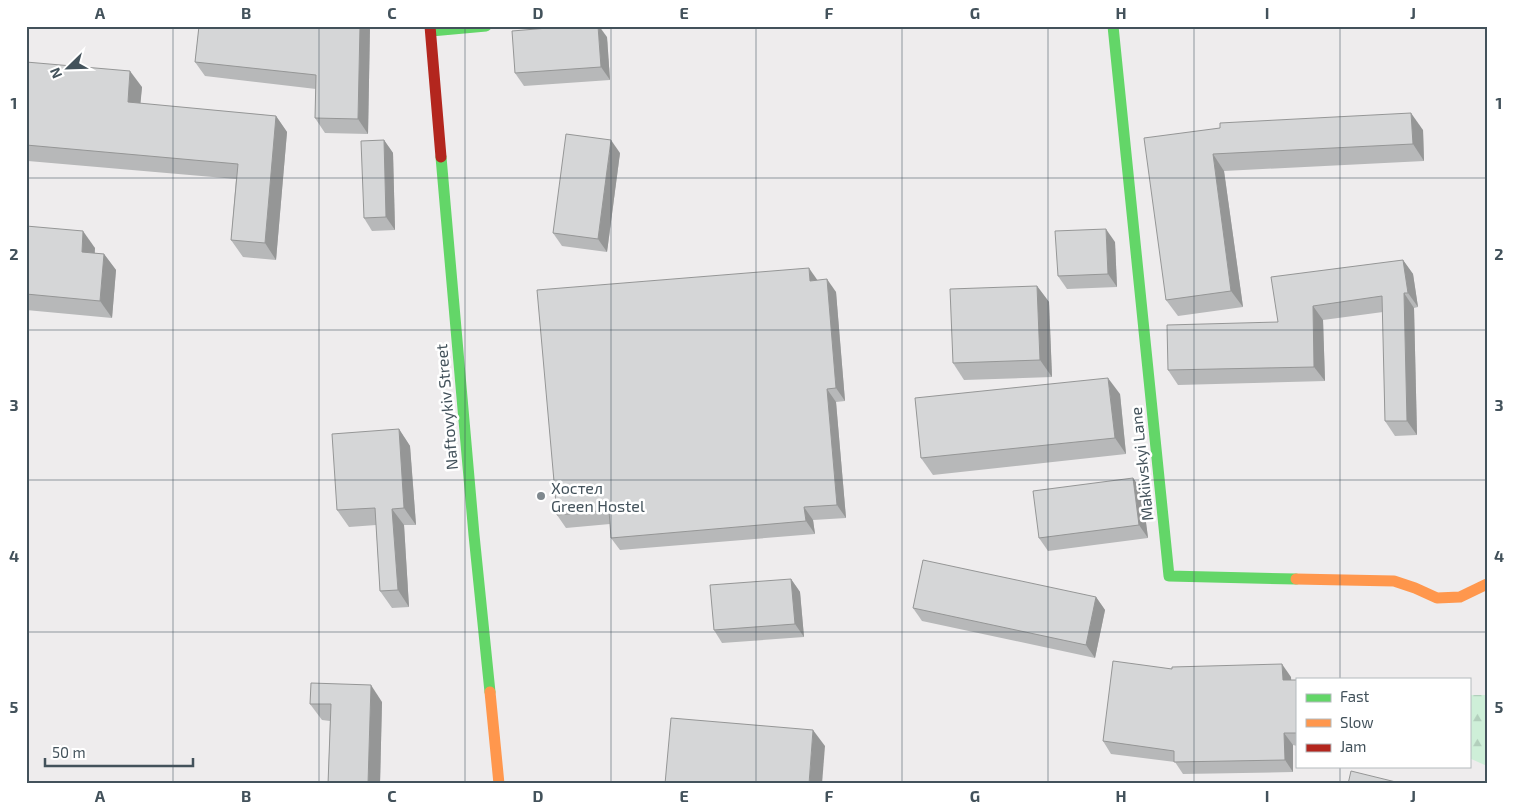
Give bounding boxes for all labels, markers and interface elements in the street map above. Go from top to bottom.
text: A [95,3,106,22]
text: B [241,3,251,22]
text: C [387,3,397,22]
text: D [533,3,544,22]
text: E [679,3,689,22]
text: F [825,3,834,22]
text: G [970,3,980,22]
text: H [1115,3,1127,22]
text: I [1265,3,1269,22]
text: J [1410,3,1416,22]
north arrow [42,42,92,92]
text: N [46,65,65,81]
text: 1 [11,93,17,112]
text: 1 [1496,93,1502,112]
text: 2 [9,244,19,263]
text: 2 [1494,244,1504,263]
street label: Naftovykiv Street [431,343,461,471]
text: 3 [9,395,19,414]
text: 3 [1494,395,1504,414]
street label: Makiivskyi Lane [1126,406,1156,522]
place label: Хостел Green Hostel [551,478,645,515]
marker: Хостел Green Hostel [535,490,547,502]
text: 4 [9,546,19,565]
text: 4 [1494,546,1504,565]
legend [1296,678,1470,768]
text: Fast [1340,687,1370,705]
text: 5 [10,697,19,716]
text: 5 [1495,697,1504,716]
text: Slow [1340,713,1374,731]
scale bar [45,735,192,767]
text: Jam [1340,737,1366,755]
text: 50 m [52,743,86,761]
text: A [95,786,106,805]
text: B [241,786,251,805]
text: C [387,786,397,805]
text: D [533,786,544,805]
text: E [679,786,689,805]
text: F [825,786,834,805]
text: G [970,786,980,805]
text: H [1115,786,1127,805]
text: I [1265,786,1269,805]
text: J [1410,786,1416,805]

